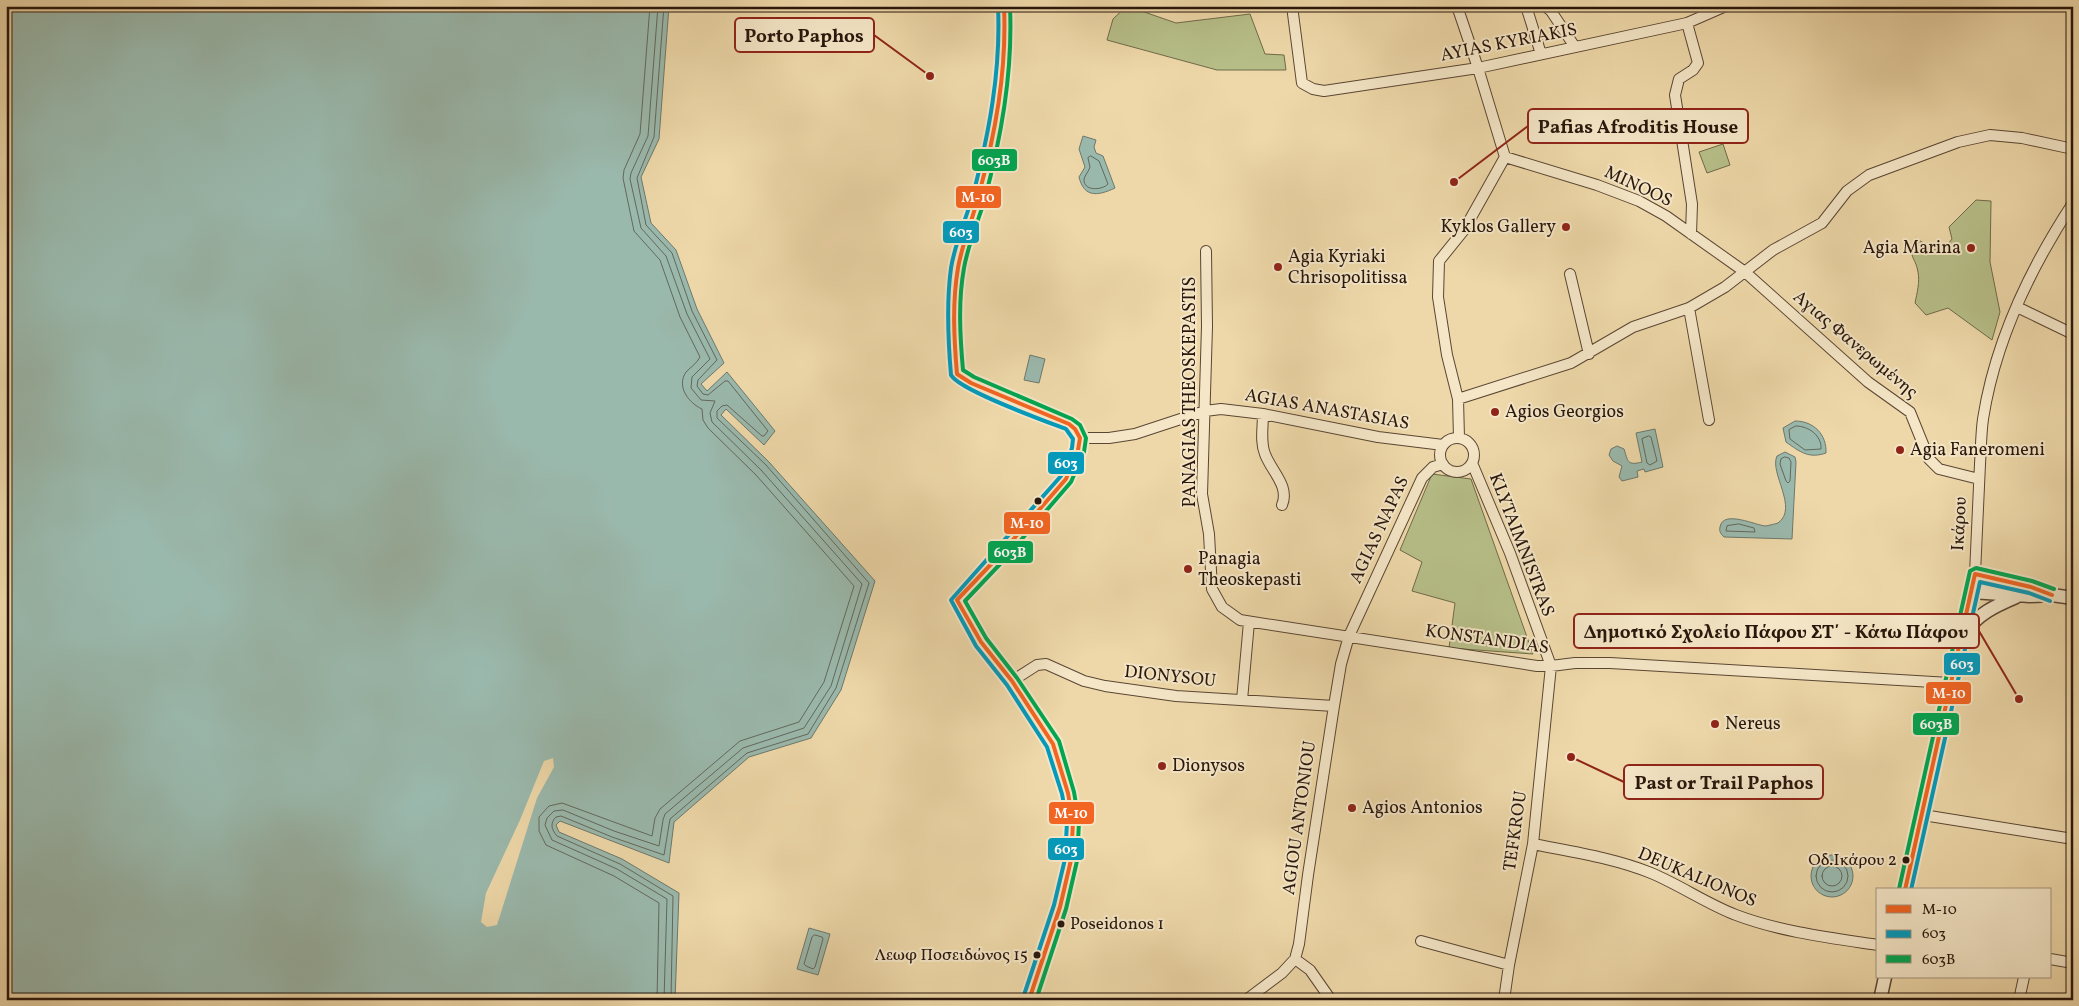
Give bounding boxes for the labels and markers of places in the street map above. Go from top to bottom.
callout: Porto Paphos [735,18,874,52]
callout: Pafias Afroditis House [1528,109,1748,143]
place label: Kyklos Gallery [1441,215,1556,240]
marker: Kyklos Gallery [1560,221,1572,233]
place label: Agia Marina [1863,236,1961,261]
marker: Agia Marina [1965,242,1977,254]
place label: Agia Kyriaki Chrisopolitissa [1288,245,1407,291]
marker: Agia Kyriaki Chrisopolitissa [1272,261,1284,273]
place label: Agios Georgios [1505,400,1624,425]
marker: Agios Georgios [1489,406,1501,418]
place label: Agia Faneromeni [1910,438,2045,463]
marker: Agia Faneromeni [1894,444,1906,456]
unlabelled marker [1033,496,1043,506]
place label: Panagia Theoskepasti [1198,547,1302,593]
marker: Panagia Theoskepasti [1182,563,1194,575]
callout: Δημοτικό Σχολείο Πάφου ΣΤ΄ - Κάτω Πάφου [1574,614,1979,648]
place label: Nereus [1725,712,1781,737]
marker: Nereus [1709,718,1721,730]
place label: Dionysos [1172,754,1245,779]
marker: Dionysos [1156,760,1168,772]
callout: Past or Trail Paphos [1624,765,1823,799]
place label: Agios Antonios [1362,796,1483,821]
marker: Agios Antonios [1346,802,1358,814]
place label: Οδ.Ικάρου 2 [1808,849,1897,872]
marker: Οδ.Ικάρου 2 [1901,855,1911,865]
place label: Poseidonos 1 [1070,913,1164,936]
marker: Poseidonos 1 [1056,919,1066,929]
place label: Λεωφ Ποσειδώνος 15 [875,944,1028,967]
marker: Λεωφ Ποσειδώνος 15 [1032,950,1042,960]

